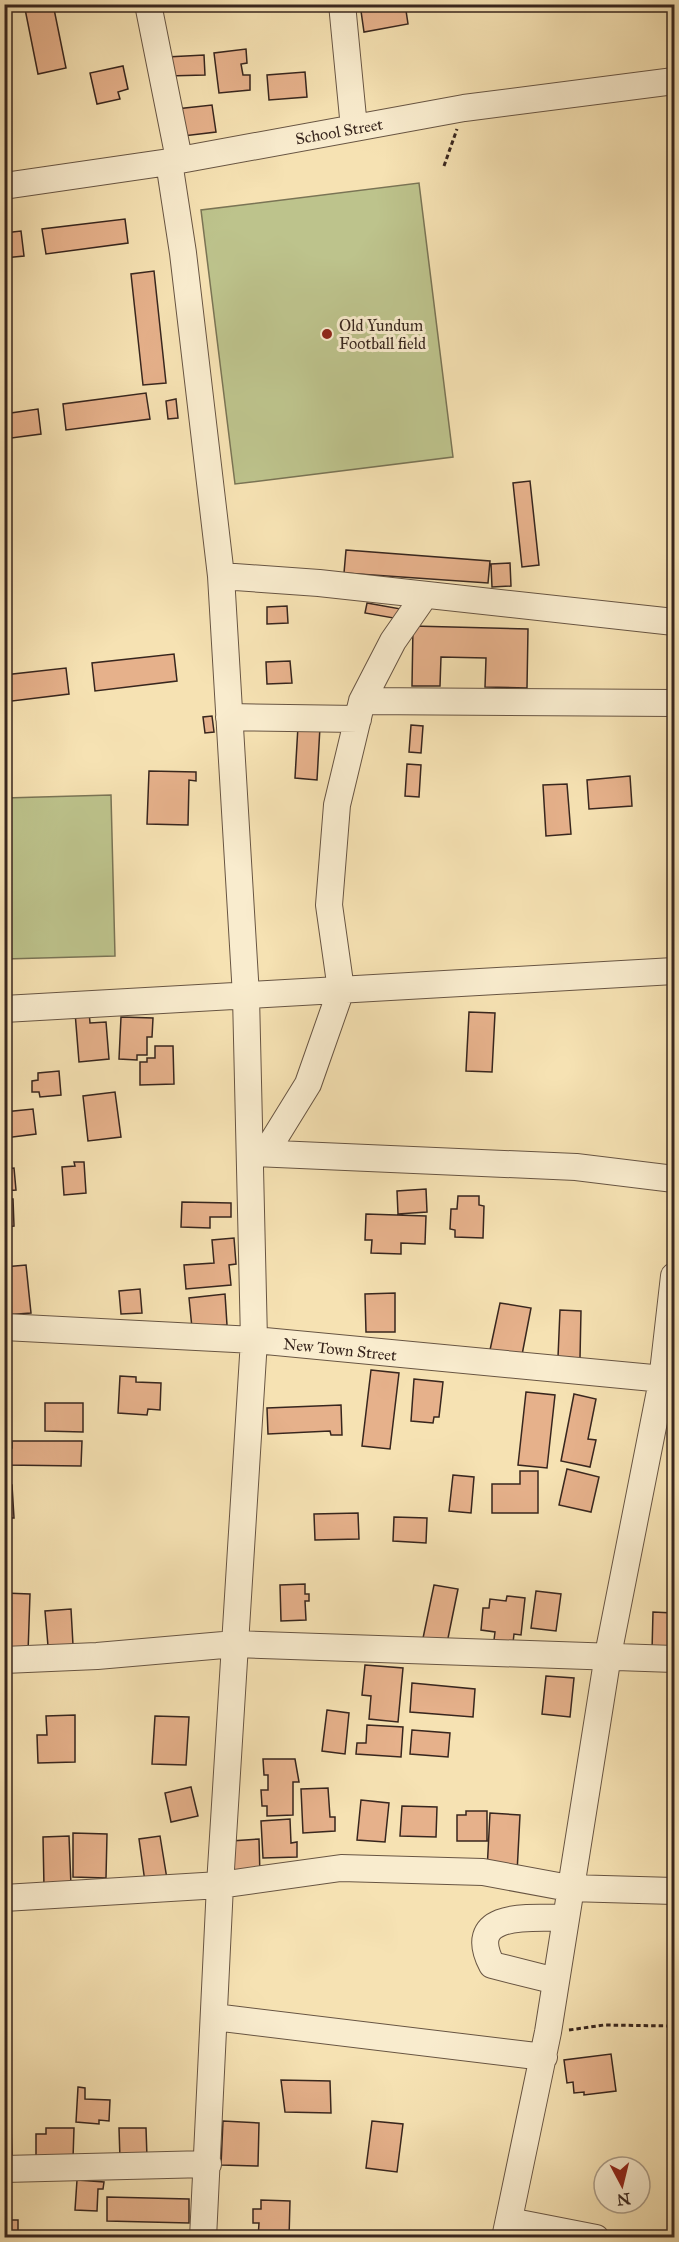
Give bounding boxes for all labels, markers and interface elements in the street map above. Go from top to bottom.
street label: School Street [294,114,385,149]
place label: Old Yundum Football field [339,316,426,353]
marker: Old Yundum Football field [320,327,334,341]
street label: New Town Street [282,1334,398,1365]
north arrow [592,2155,652,2215]
text: N [615,2189,632,2210]

